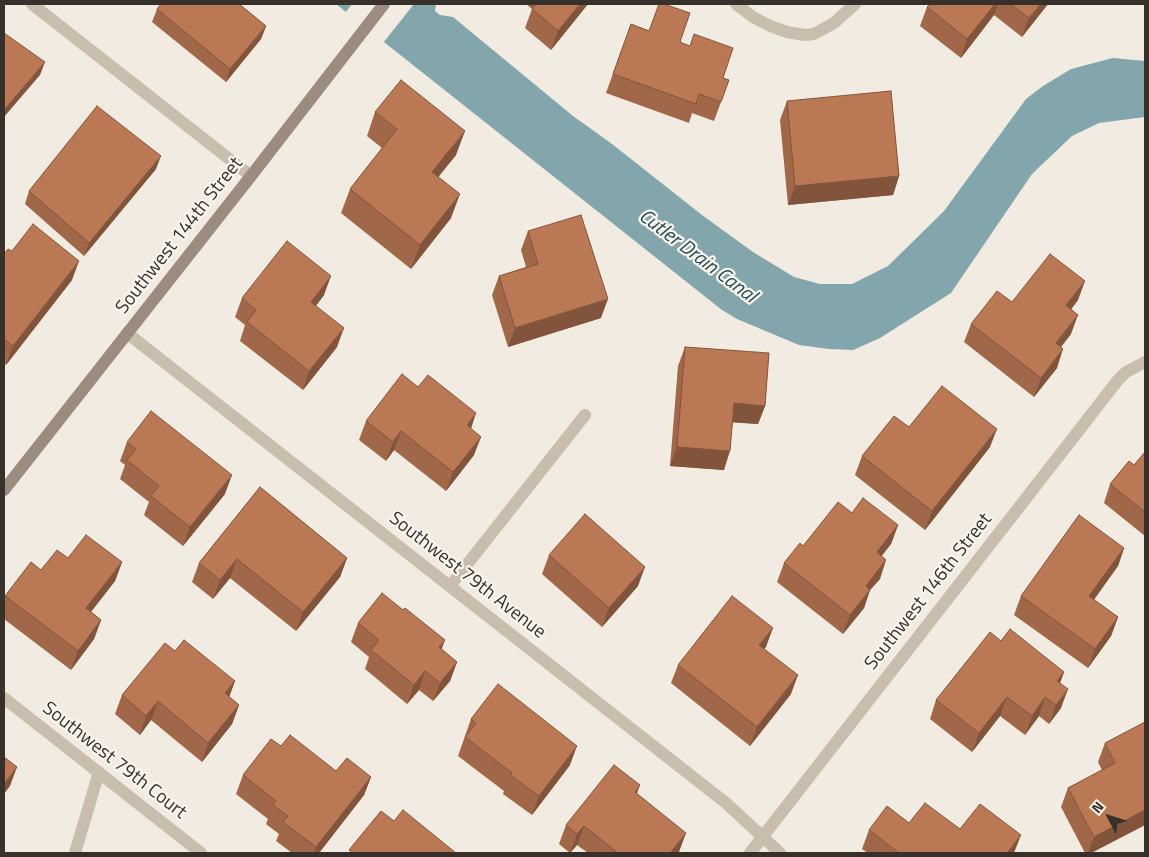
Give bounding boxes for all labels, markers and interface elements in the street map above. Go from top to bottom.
street label: Southwest 144th Street [112,153,248,319]
water label: Cutler Drain Canal [633,205,761,309]
street label: Southwest 79th Avenue [384,508,550,644]
street label: Southwest 146th Street [861,509,997,675]
street label: Southwest 79th Court [37,698,191,824]
north arrow [1084,792,1134,842]
text: N [1086,797,1108,818]

